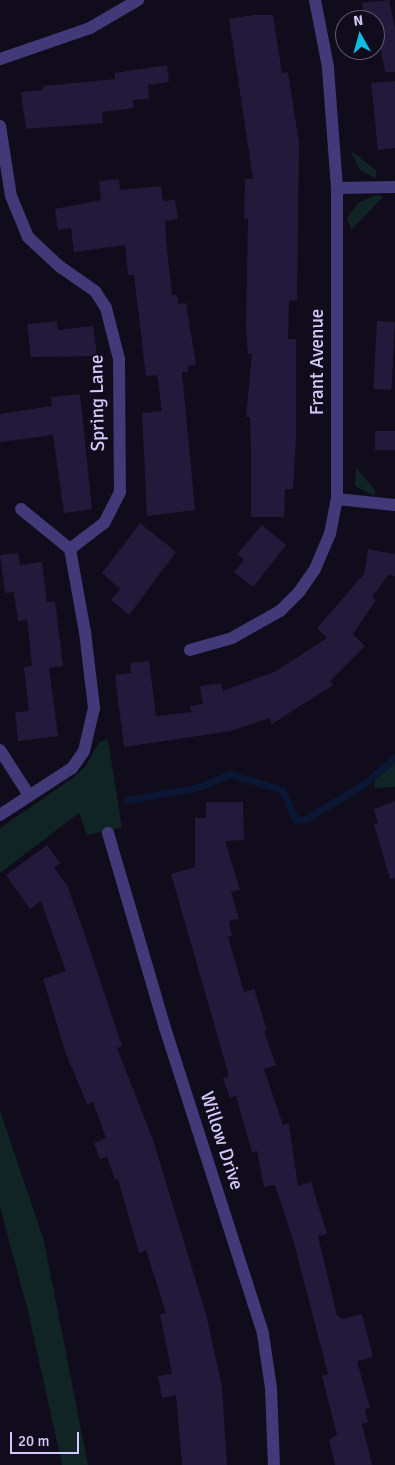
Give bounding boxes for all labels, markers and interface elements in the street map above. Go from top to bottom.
north arrow [335,10,385,60]
text: N [352,12,364,30]
street label: Frant Avenue [307,309,329,415]
street label: Spring Lane [86,354,110,452]
street label: Willow Drive [194,1089,248,1193]
scale bar [12,1422,81,1454]
text: 20 m [18,1432,49,1450]

